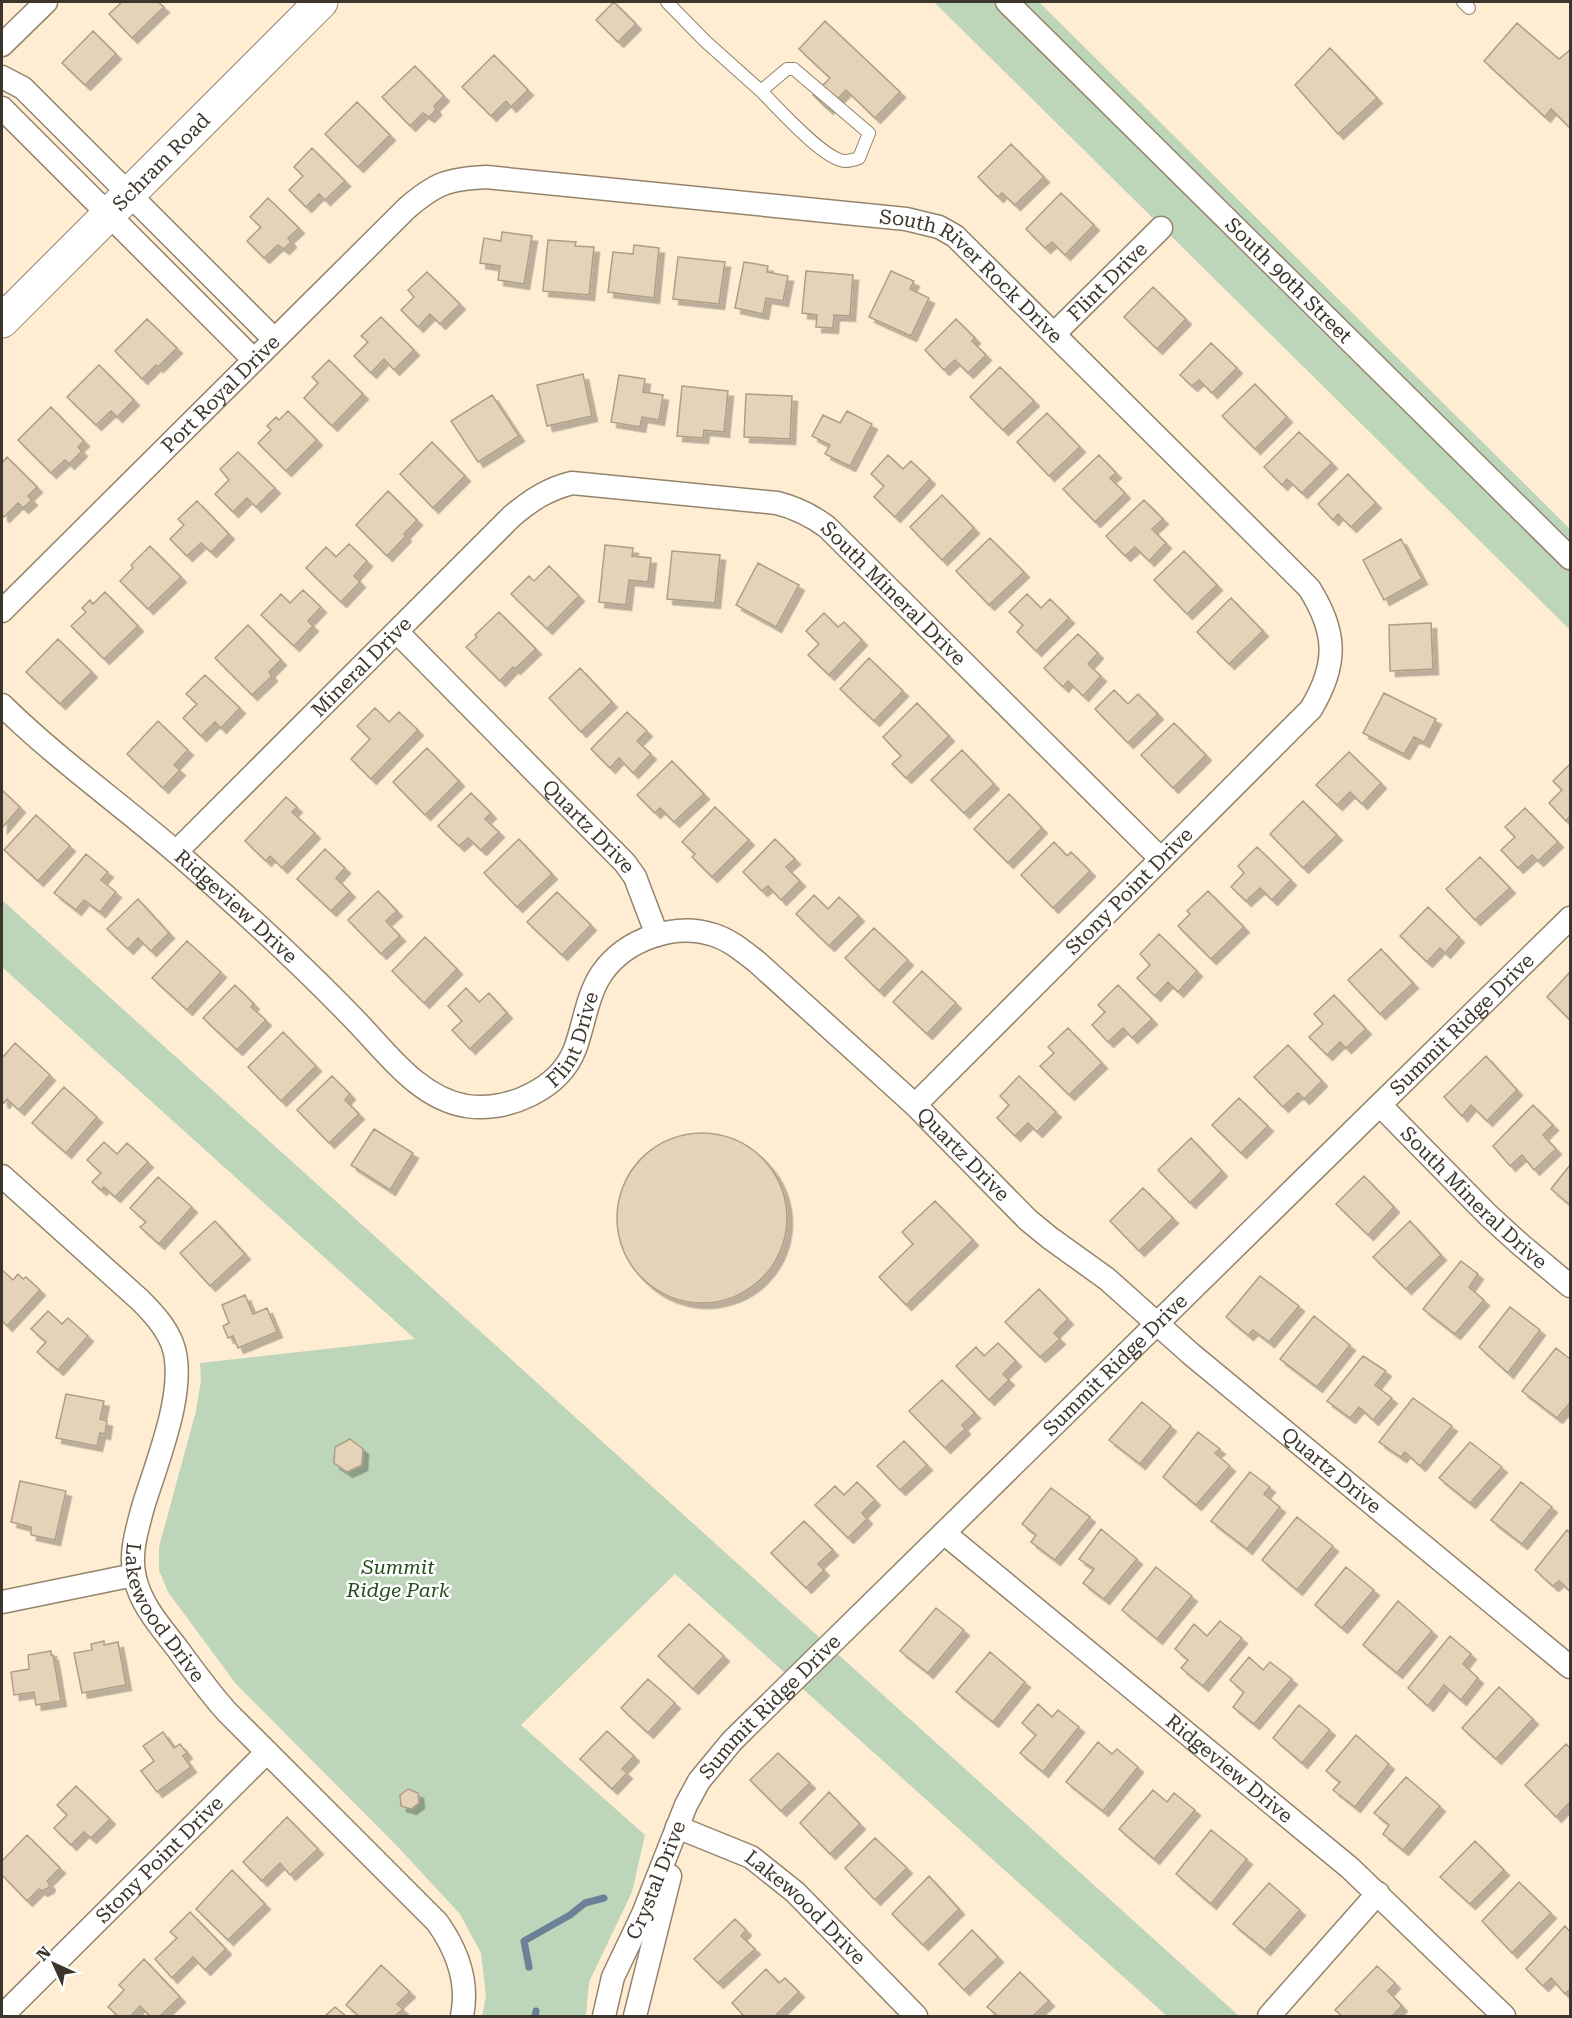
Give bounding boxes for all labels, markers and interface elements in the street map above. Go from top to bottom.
street label: Schram Road [107,108,215,216]
street label: South River Rock Drive [878,204,1068,348]
street label: South 90th Street [1220,213,1357,348]
street label: Flint Drive [1063,237,1152,326]
street label: Port Royal Drive [156,330,284,458]
street label: South Mineral Drive [816,516,971,670]
street label: Mineral Drive [306,612,416,722]
street label: Quartz Drive [537,774,640,878]
street label: Stony Point Drive [1060,822,1198,960]
street label: Ridgeview Drive [170,845,303,968]
street label: Summit Ridge Drive [1385,948,1539,1100]
street label: Flint Drive [541,989,603,1092]
street label: Quartz Drive [912,1102,1015,1206]
street label: South Mineral Drive [1396,1121,1552,1274]
street label: Summit Ridge Drive [1038,1289,1192,1441]
street label: Quartz Drive [1277,1422,1386,1518]
street label: Lakewood Drive [121,1541,210,1687]
park label: Summit Ridge Park [345,1555,450,1602]
street label: Summit Ridge Drive [694,1629,845,1784]
street label: Ridgeview Drive [1161,1709,1298,1828]
street label: Stony Point Drive [90,1791,228,1928]
street label: Crystal Drive [621,1817,691,1943]
street label: Lakewood Drive [740,1845,871,1969]
north arrow [24,1934,84,1994]
text: N [33,1943,55,1965]

